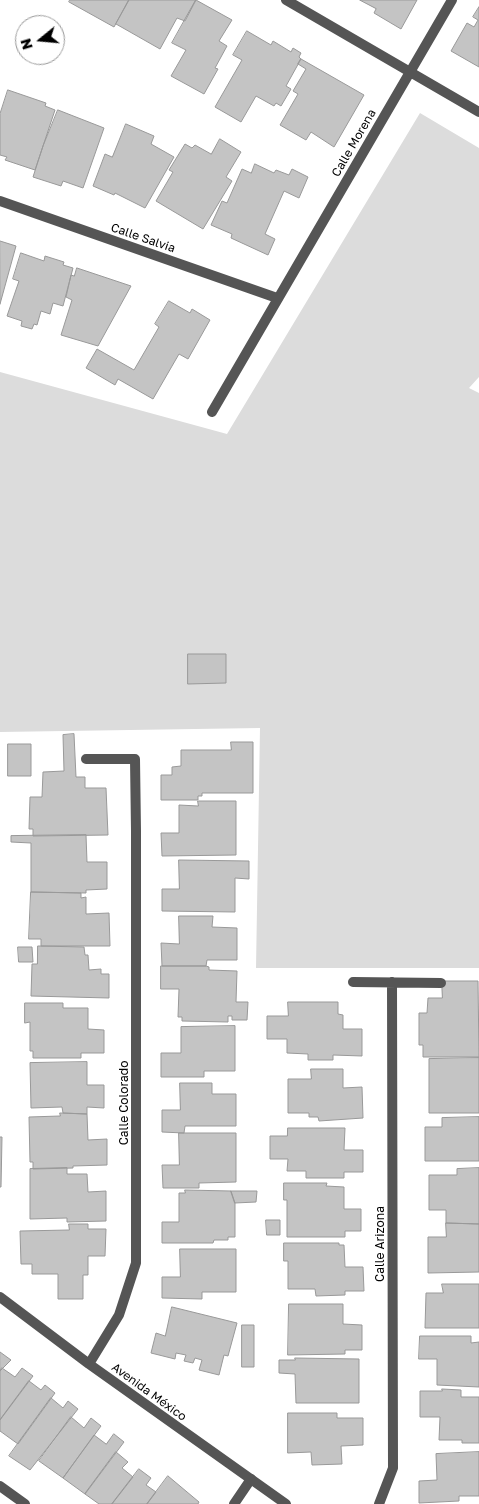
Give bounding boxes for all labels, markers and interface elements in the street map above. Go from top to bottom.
north arrow [15,15,65,65]
text: N [16,37,36,52]
street label: Calle Morena [329,107,379,179]
street label: Calle Salvia [109,220,177,256]
street label: Calle Colorado [117,1061,131,1145]
street label: Calle Arizona [373,1206,387,1282]
street label: Avenida México [109,1360,189,1424]

